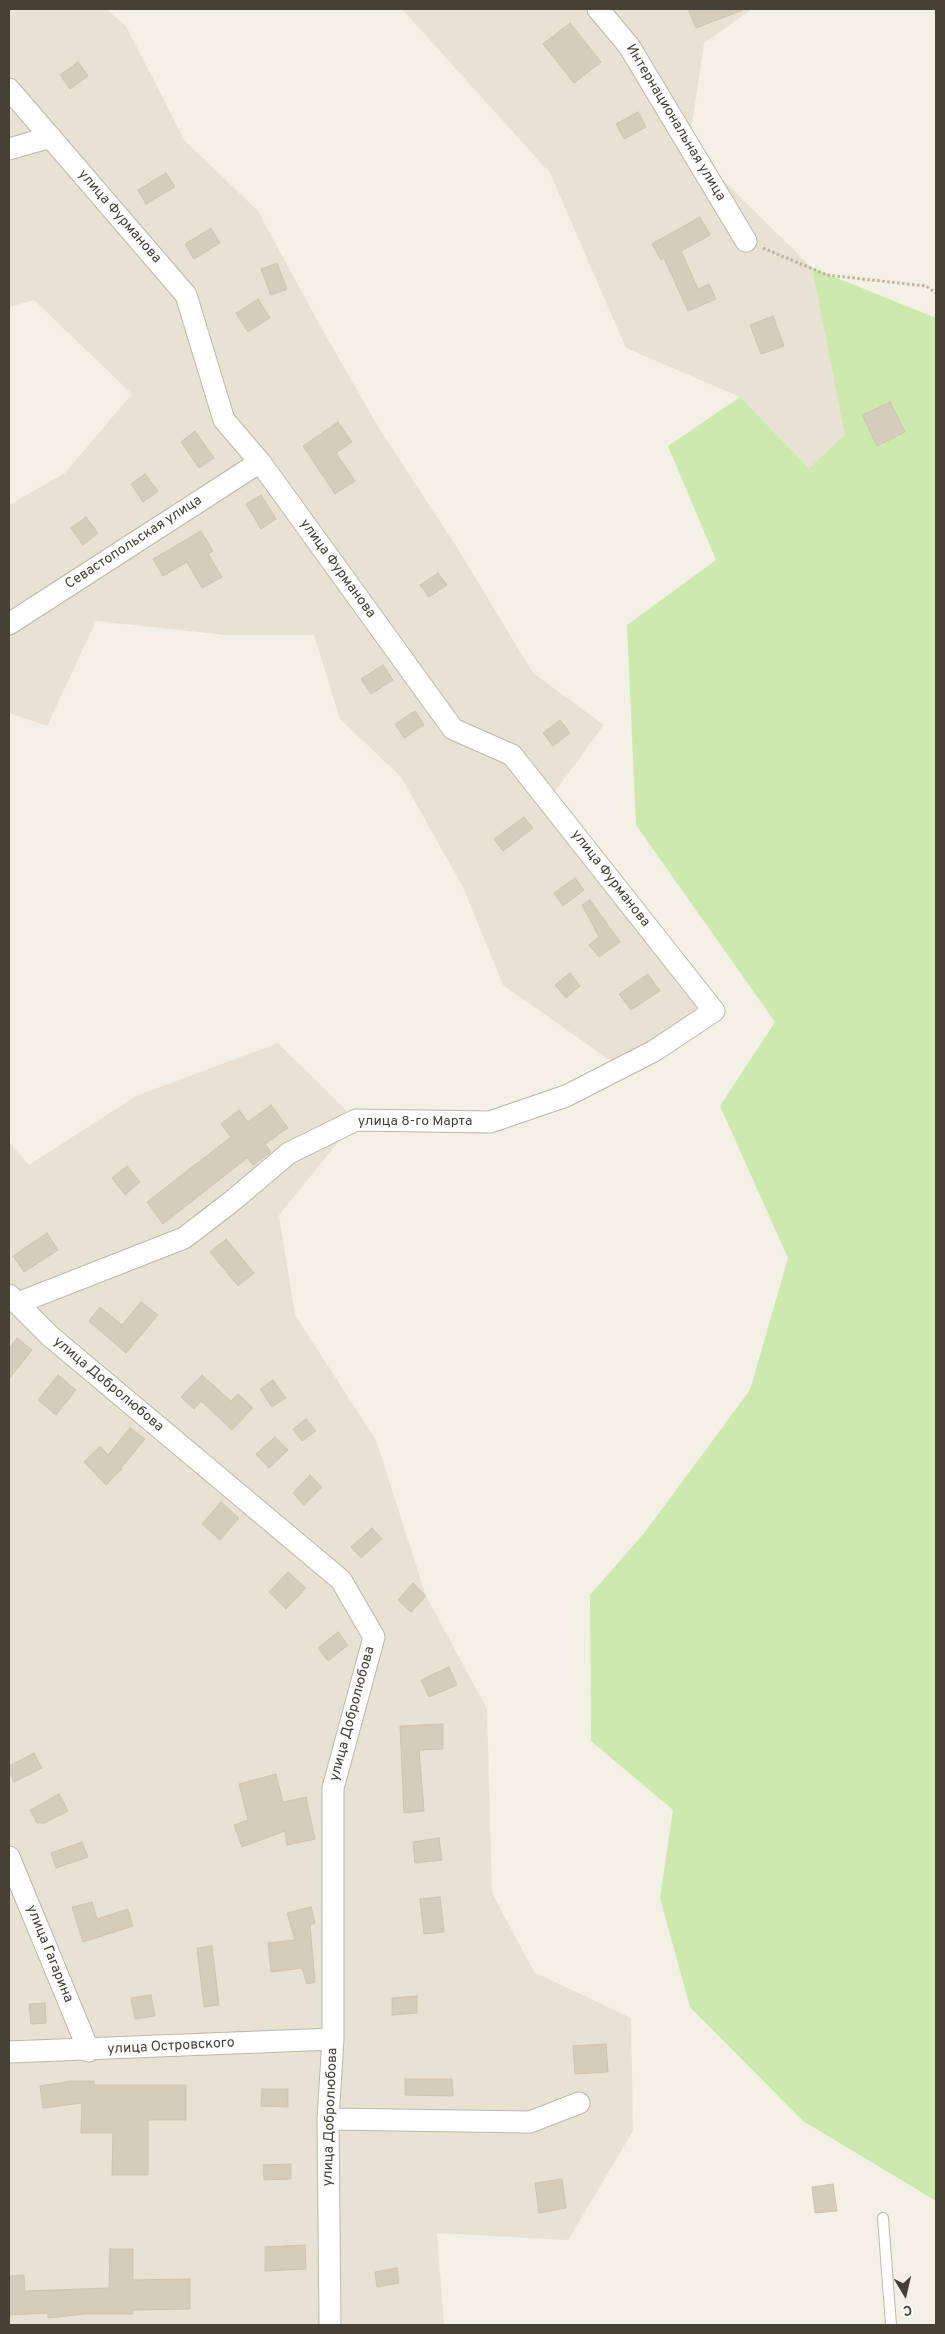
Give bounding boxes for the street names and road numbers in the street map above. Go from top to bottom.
street label: Интернациональная улица [621,42,729,204]
street label: улица Фурманова [74,167,164,267]
street label: Севастопольская улица [63,493,205,593]
street label: улица Фурманова [295,516,379,622]
street label: улица Фурманова [567,827,653,931]
street label: улица 8-го Марта [358,1114,472,1130]
street label: улица Добролюбова [49,1334,167,1436]
street label: улица Добролюбова [327,1645,379,1783]
street label: улица Гагарина [22,1903,76,2005]
street label: улица Островского [107,2035,235,2059]
street label: улица Добролюбова [320,2047,342,2187]

